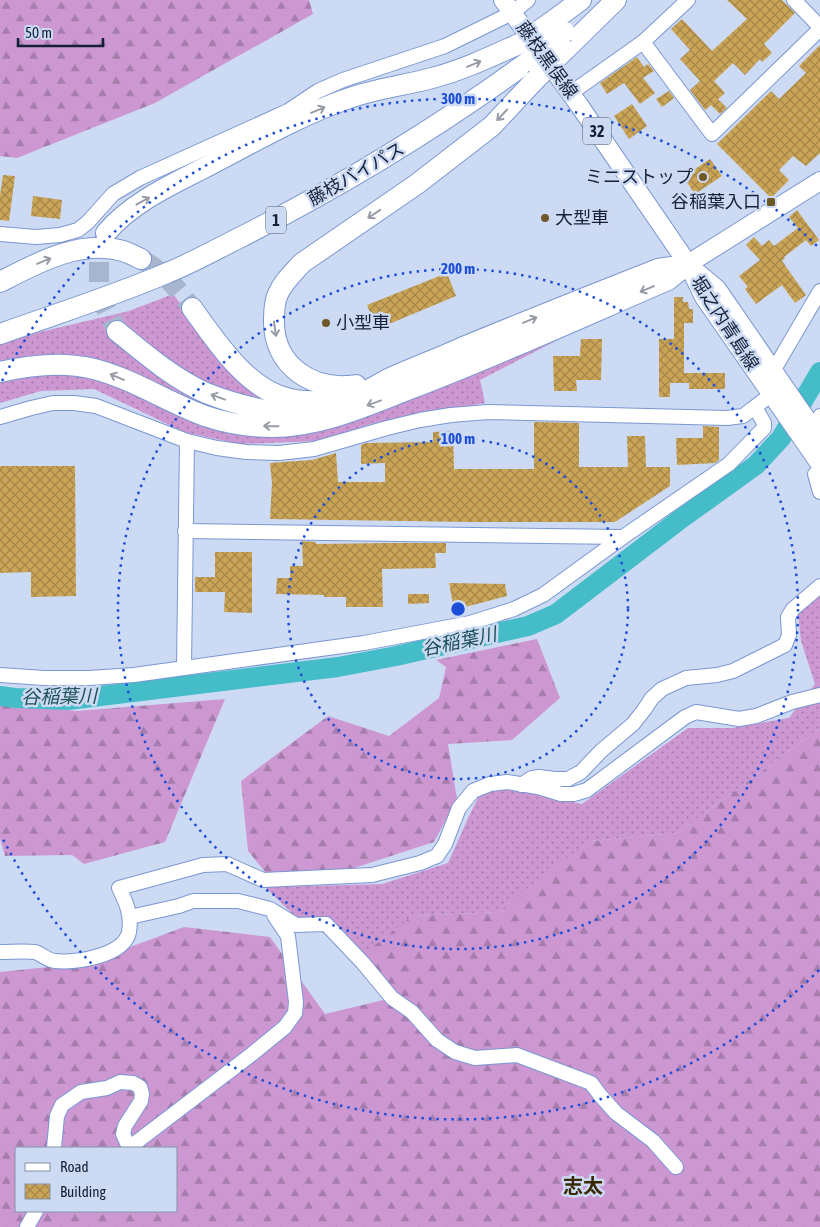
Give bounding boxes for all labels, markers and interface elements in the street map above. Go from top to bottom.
scale bar [18,15,102,47]
street label: 藤枝黒俣線 [512,17,582,102]
text: 50 m [25,24,52,41]
one-way arrow [466,59,481,69]
text: 300 m [441,90,475,107]
one-way arrow [310,105,325,115]
one-way arrow [496,109,508,122]
road number: 32 [583,118,611,144]
street label: 藤枝バイパス [304,138,408,210]
place label: ミニストップ [585,166,693,187]
marker: ミニストップ [697,171,709,183]
place label: 谷稲葉入口 [671,191,761,212]
one-way arrow [136,196,150,206]
marker: 谷稲葉入口 [765,196,777,208]
road number: 1 [266,206,286,234]
place label: 大型車 [555,207,609,228]
one-way arrow [367,209,381,219]
marker: 大型車 [539,212,551,224]
one-way arrow [36,255,51,265]
text: 200 m [441,260,475,277]
street label: 堀之内青島線 [687,272,764,374]
one-way arrow [640,285,655,295]
place label: 小型車 [336,312,390,333]
one-way arrow [522,315,537,324]
marker: 小型車 [320,317,332,329]
one-way arrow [270,321,280,337]
one-way arrow [110,372,125,381]
one-way arrow [211,392,227,401]
one-way arrow [366,399,382,408]
one-way arrow [263,421,279,431]
text: 100 m [441,430,475,447]
centre of rings [449,600,467,618]
water label: 谷稲葉川 [420,622,500,660]
water label: 谷稲葉川 [21,684,99,708]
legend [15,1147,178,1212]
text: Road [60,1158,89,1175]
district label: 志太 [563,1174,603,1197]
text: Building [60,1183,106,1200]

